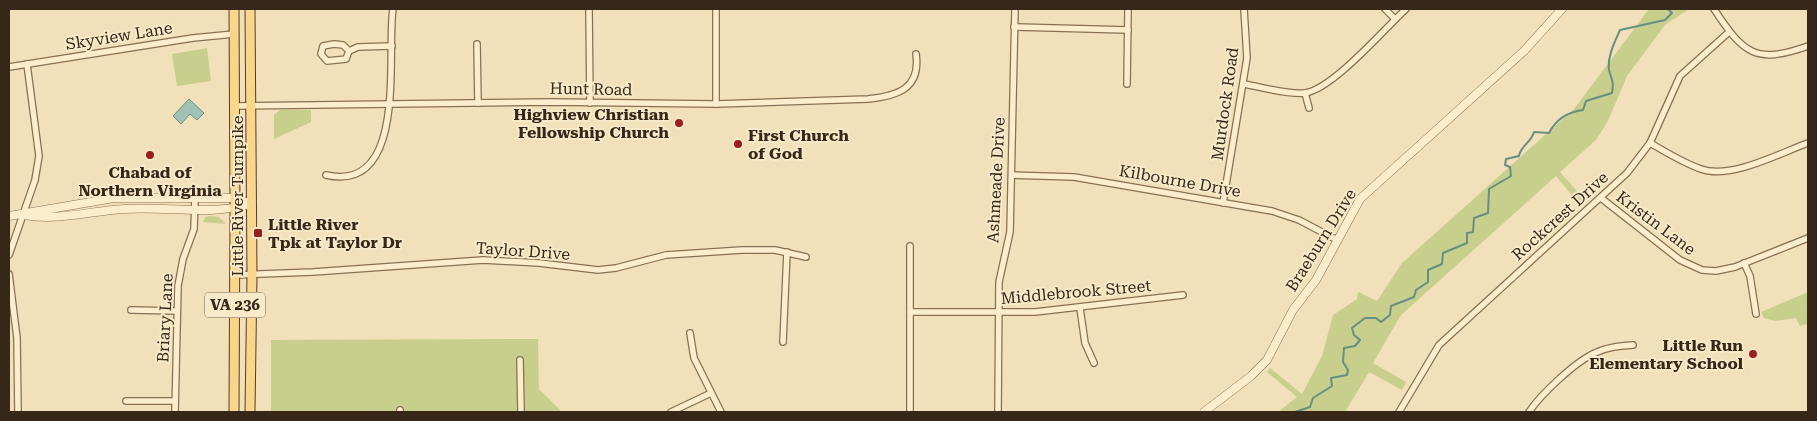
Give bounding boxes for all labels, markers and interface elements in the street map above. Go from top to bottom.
street label: Skyview Lane [64,18,174,54]
street label: Murdock Road [1208,46,1242,162]
street label: Hunt Road [549,79,633,99]
place label: Highview Christian Fellowship Church [513,105,669,142]
street label: Little River Turnpike [228,115,247,276]
street label: Ashmeade Drive [983,116,1009,243]
marker: Highview Christian Fellowship Church [673,117,685,129]
place label: First Church of God [748,126,849,163]
marker: First Church of God [732,138,744,150]
marker: Chabad of Northern Virginia [144,149,156,161]
street label: Kilbourne Drive [1118,161,1243,201]
place label: Chabad of Northern Virginia [78,163,222,200]
street label: Rockcrest Drive [1508,168,1612,264]
street label: Braeburn Drive [1282,185,1360,295]
street label: Kristin Lane [1613,187,1700,259]
place label: Little River Tpk at Taylor Dr [268,215,402,252]
marker: Little River Tpk at Taylor Dr [252,227,264,239]
street label: Taylor Drive [475,238,571,264]
street label: Briary Lane [153,273,177,363]
street label: Middlebrook Street [1000,276,1152,308]
road number: VA 236 [205,292,265,318]
place label: Little Run Elementary School [1589,336,1744,373]
marker: Little Run Elementary School [1747,348,1759,360]

